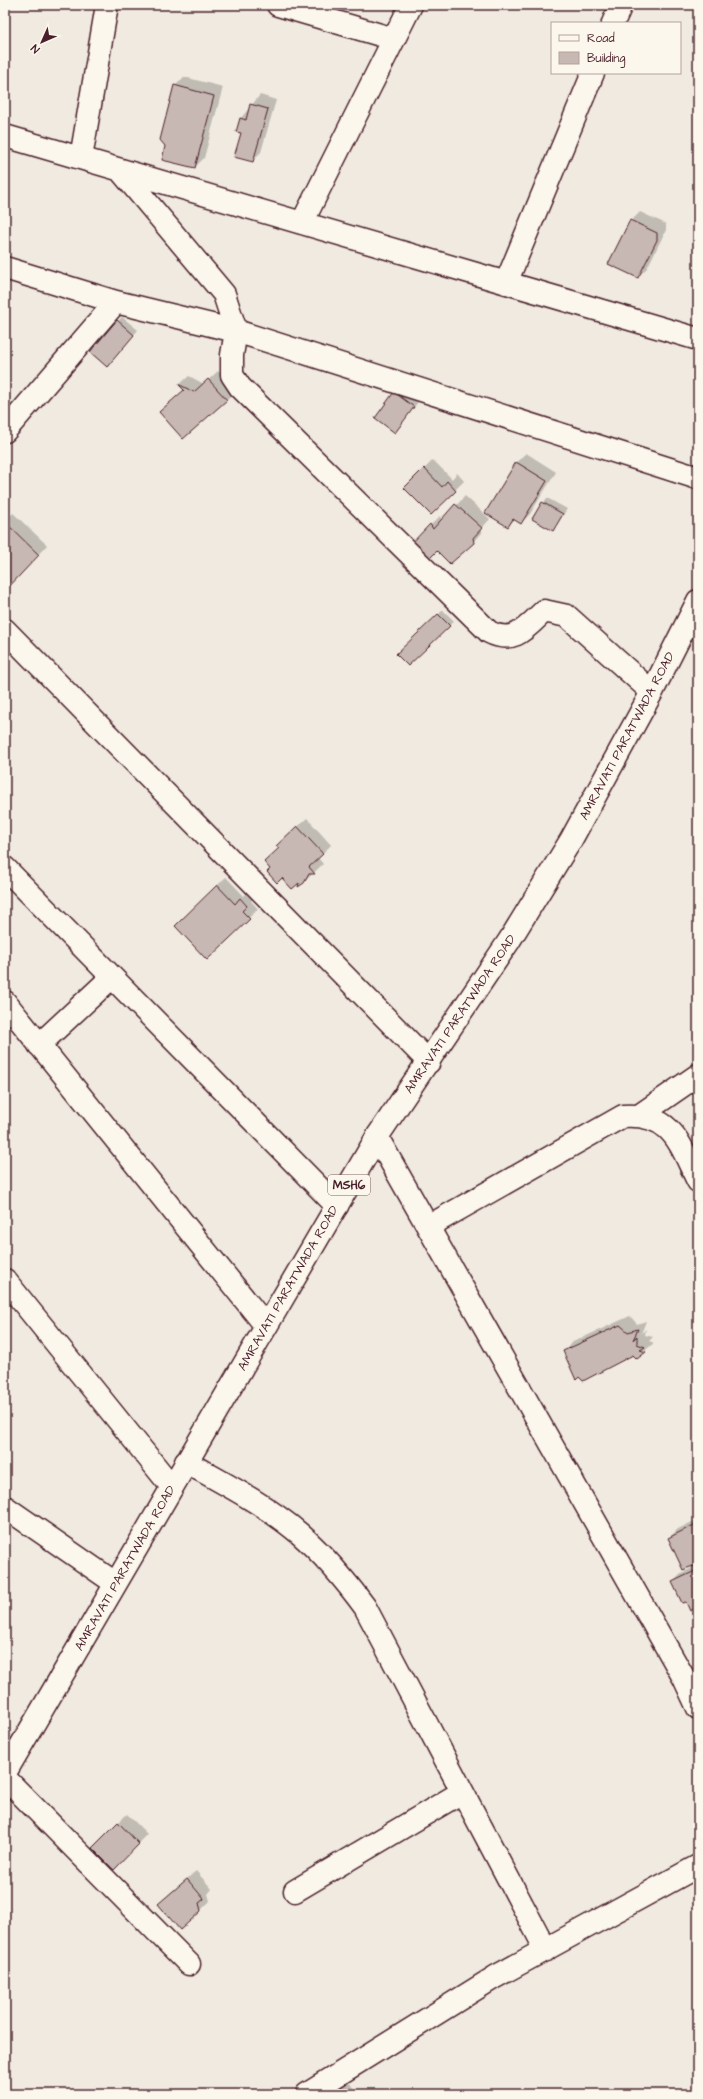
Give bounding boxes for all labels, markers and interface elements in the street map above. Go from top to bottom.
north arrow [22,22,62,62]
legend [551,22,681,74]
text: Road [587,30,615,47]
text: N [27,41,43,56]
text: Building [587,50,625,68]
street label: AMRAVATI PARATWADA ROAD [575,648,679,823]
street label: AMRAVATI PARATWADA ROAD [400,931,520,1097]
road number: MSH6 [328,1175,370,1195]
street label: AMRAVATI PARATWADA ROAD [233,1202,343,1374]
street label: AMRAVATI PARATWADA ROAD [70,1482,180,1654]

